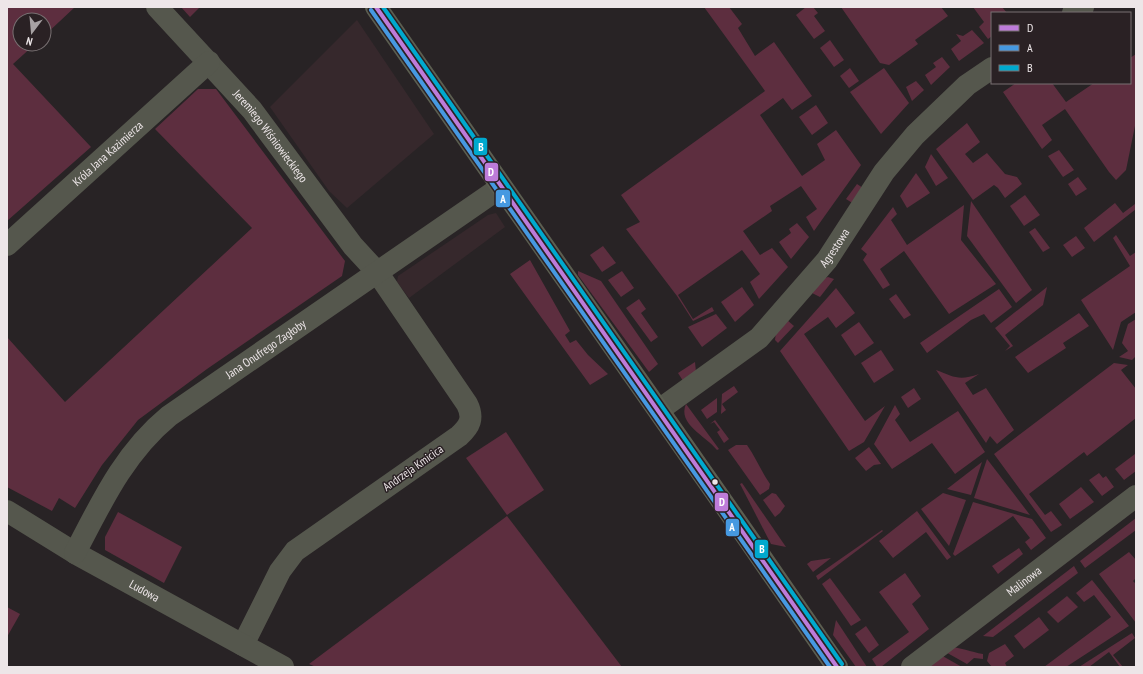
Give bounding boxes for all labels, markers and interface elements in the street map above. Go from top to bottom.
north arrow [12,12,52,52]
legend [991,12,1131,84]
text: D [1027,20,1033,35]
text: N [24,34,34,49]
text: A [1027,40,1033,55]
text: B [1027,60,1033,75]
street label: Jeremiego Wiśniowieckiego [229,86,311,185]
street label: Króla Jana Kazimierza [69,117,146,189]
line badge: B [473,137,488,156]
text: B [478,140,484,154]
line badge: D [484,162,499,182]
text: D [488,165,494,179]
line badge: A [495,189,511,208]
text: A [499,192,506,206]
street label: Agrestowa [816,225,853,270]
street label: Jana Onufrego Zagłoby [222,316,309,382]
street label: Andrzeja Kmicica [380,441,446,494]
unlabelled marker [710,477,720,487]
line badge: D [714,492,729,512]
text: D [719,495,725,509]
line badge: A [725,518,740,537]
text: A [728,520,735,534]
line badge: B [754,539,769,559]
text: B [759,542,765,556]
street label: Malinowa [1003,563,1044,599]
street label: Ludowa [127,576,162,605]

